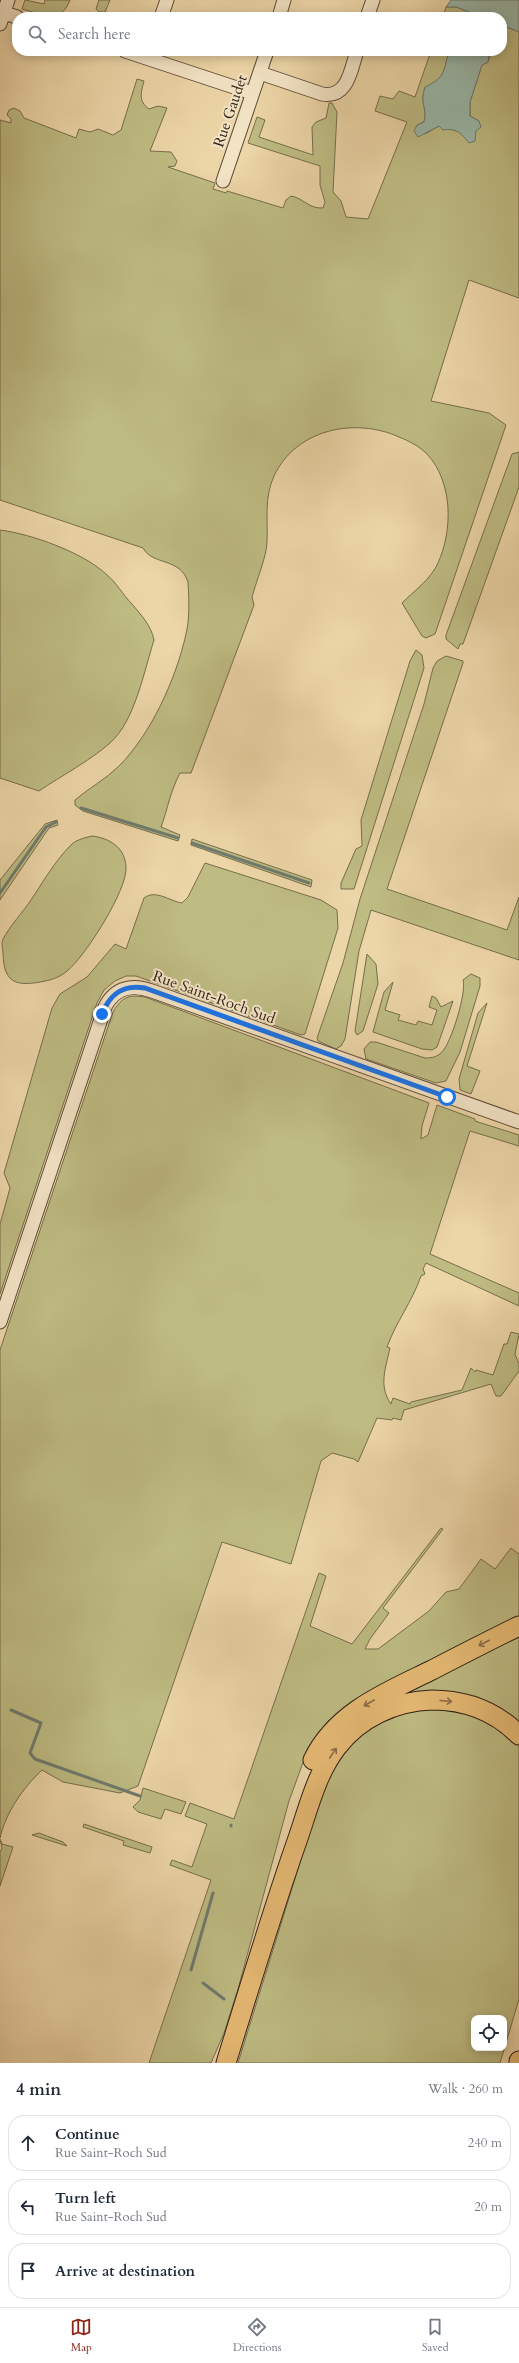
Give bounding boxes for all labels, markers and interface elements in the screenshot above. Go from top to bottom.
search box [12,12,507,56]
icon: search [26,23,48,45]
text: Search here [58,24,131,44]
street label: Rue Gaudet [208,72,252,150]
street label: Rue Saint-Roch Sud [150,966,278,1028]
route end [93,1005,111,1023]
route start [438,1088,456,1106]
one-way arrow [478,1640,490,1647]
one-way arrow [439,1697,452,1704]
one-way arrow [363,1699,375,1707]
one-way arrow [329,1747,337,1758]
map controls [471,2015,507,2051]
button: locate [471,2015,507,2051]
text: 4 min [16,2078,61,2101]
text: Walk · 260 m [428,2080,503,2098]
text: Continue [55,2124,120,2144]
icon: ahead [17,2132,39,2154]
text: 240 m [468,2134,502,2152]
text: Rue Saint-Roch Sud [55,2144,167,2162]
text: Turn left [55,2188,116,2208]
icon: left [17,2196,39,2218]
text: 20 m [474,2198,502,2216]
text: Rue Saint-Roch Sud [55,2208,167,2226]
icon: arrive [17,2260,39,2282]
text: Arrive at destination [55,2261,195,2281]
tab: Map [70,2316,92,2355]
tab: Directions [233,2316,281,2355]
tab: Saved [422,2316,449,2355]

